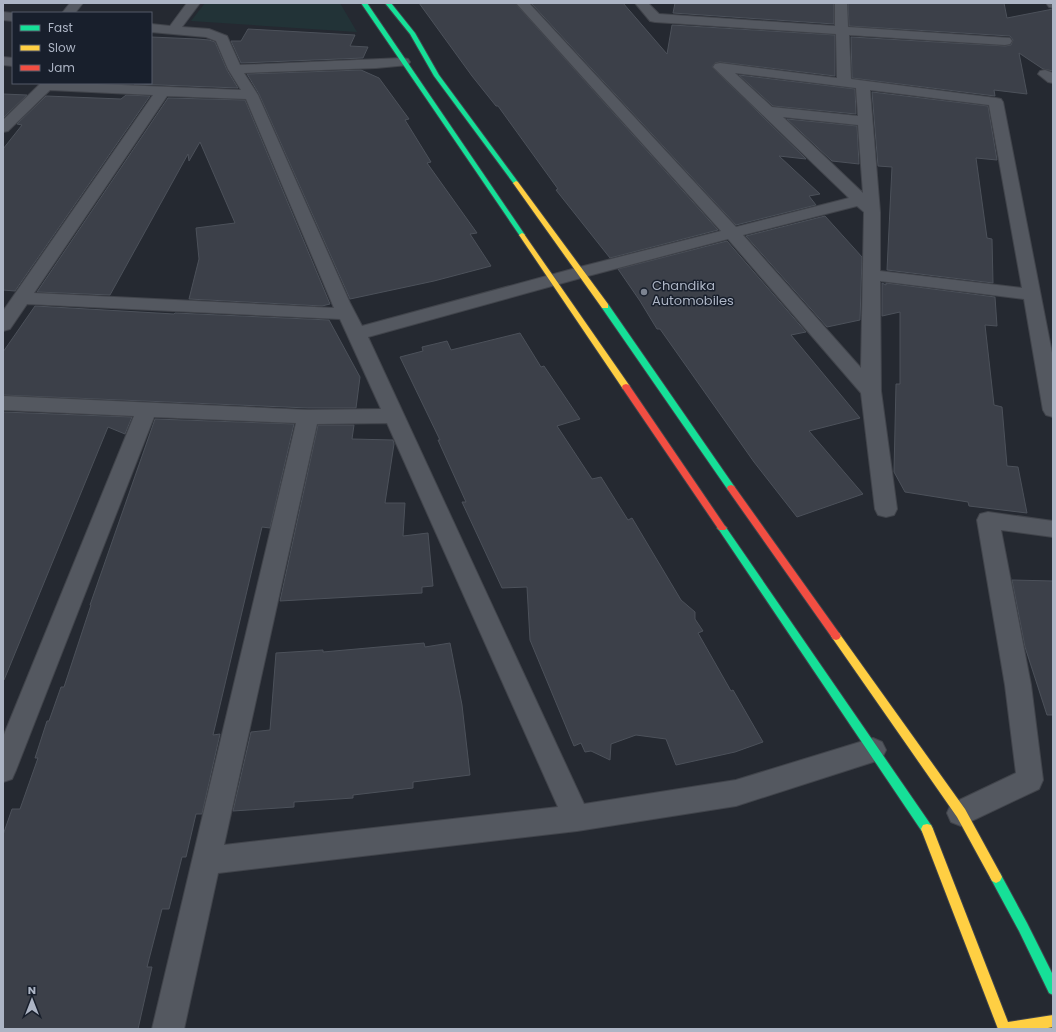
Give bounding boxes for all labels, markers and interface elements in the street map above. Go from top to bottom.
legend [12,12,152,84]
text: Fast [48,19,73,36]
text: Slow [48,39,76,56]
text: Jam [48,59,75,76]
place label: Chandika Automobiles [652,276,734,310]
marker: Chandika Automobiles [639,287,649,297]
north arrow [12,980,52,1020]
text: N [28,982,36,998]

